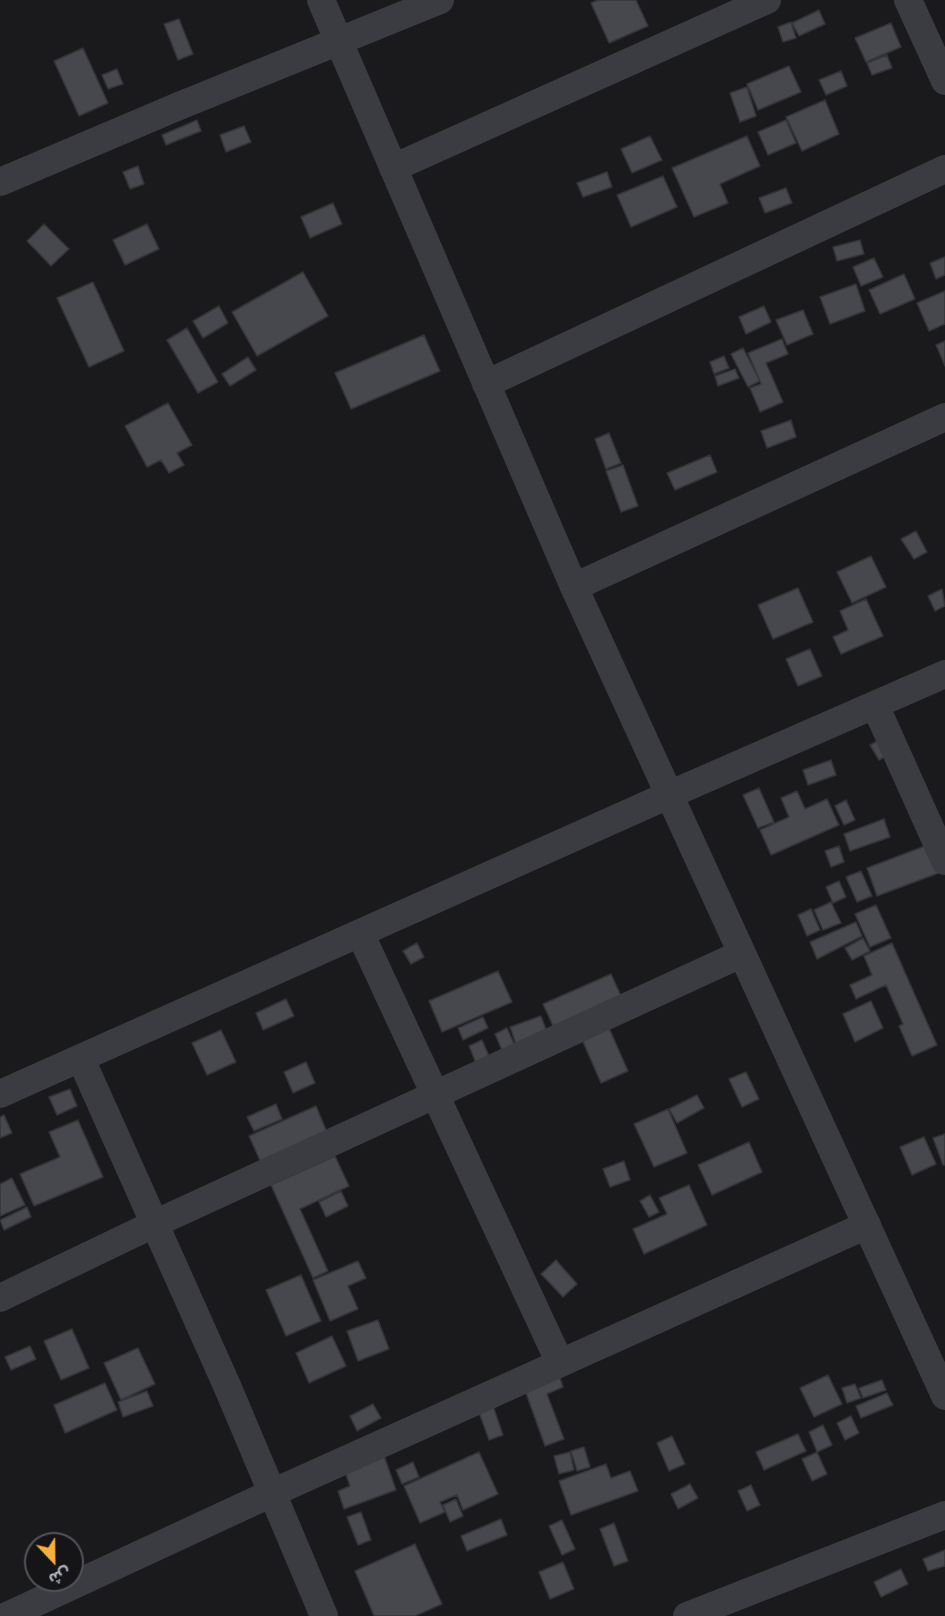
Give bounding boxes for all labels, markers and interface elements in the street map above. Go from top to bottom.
north arrow [24,1532,84,1592]
text: ش [46,1563,74,1590]

